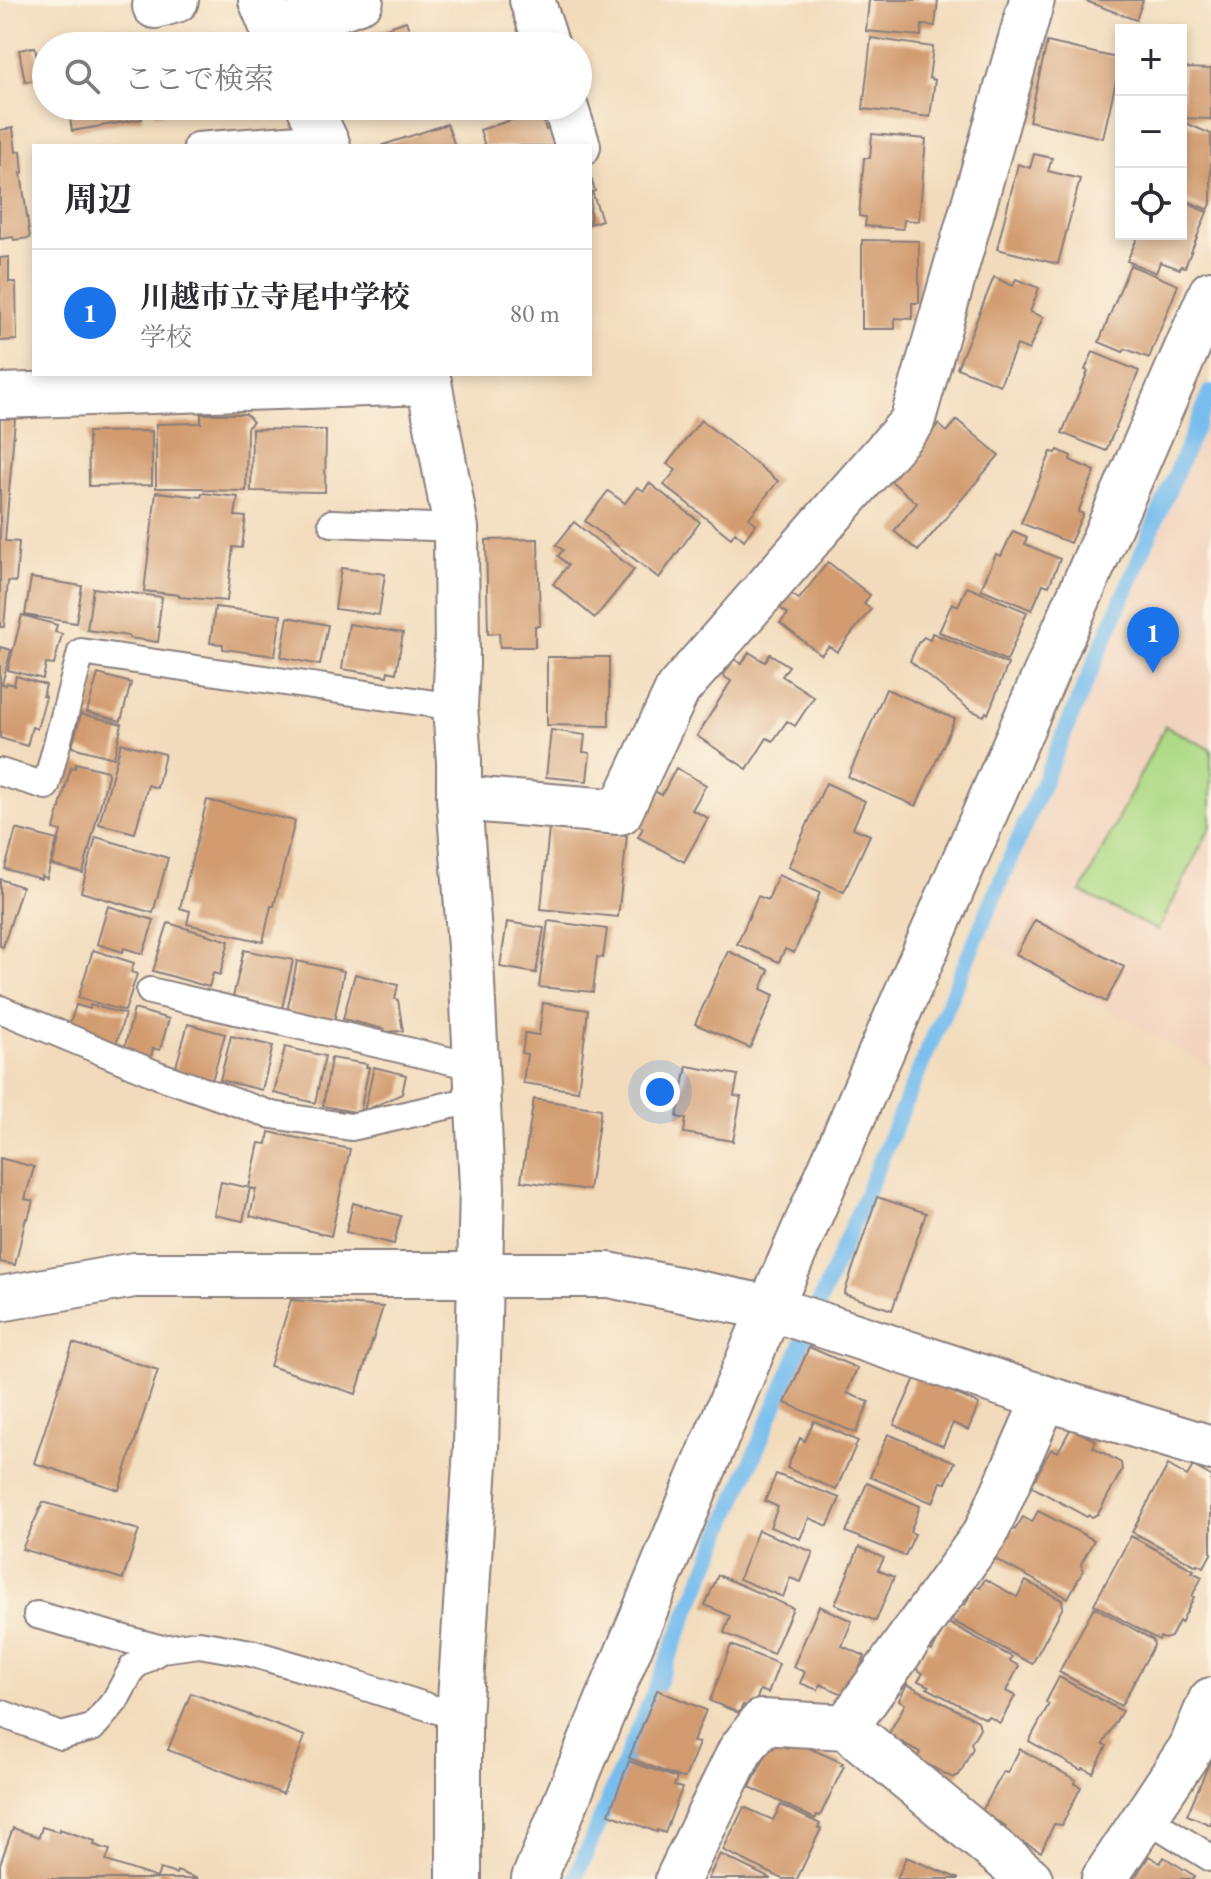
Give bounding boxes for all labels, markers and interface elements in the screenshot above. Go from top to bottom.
map controls [1115,24,1187,240]
button: + [1115,24,1187,96]
search box [32,32,592,120]
icon: search [60,54,104,98]
text: ここで検索 [124,59,274,98]
button: − [1115,96,1187,168]
button: locate [1115,168,1187,240]
text: 周辺 [64,177,132,221]
text: 川越市立寺尾中学校 [140,277,410,316]
text: 1 [83,296,97,330]
text: 80 m [510,296,560,330]
text: 学校 [140,320,192,354]
pin: 1 [1127,607,1179,673]
your location [640,1072,680,1112]

